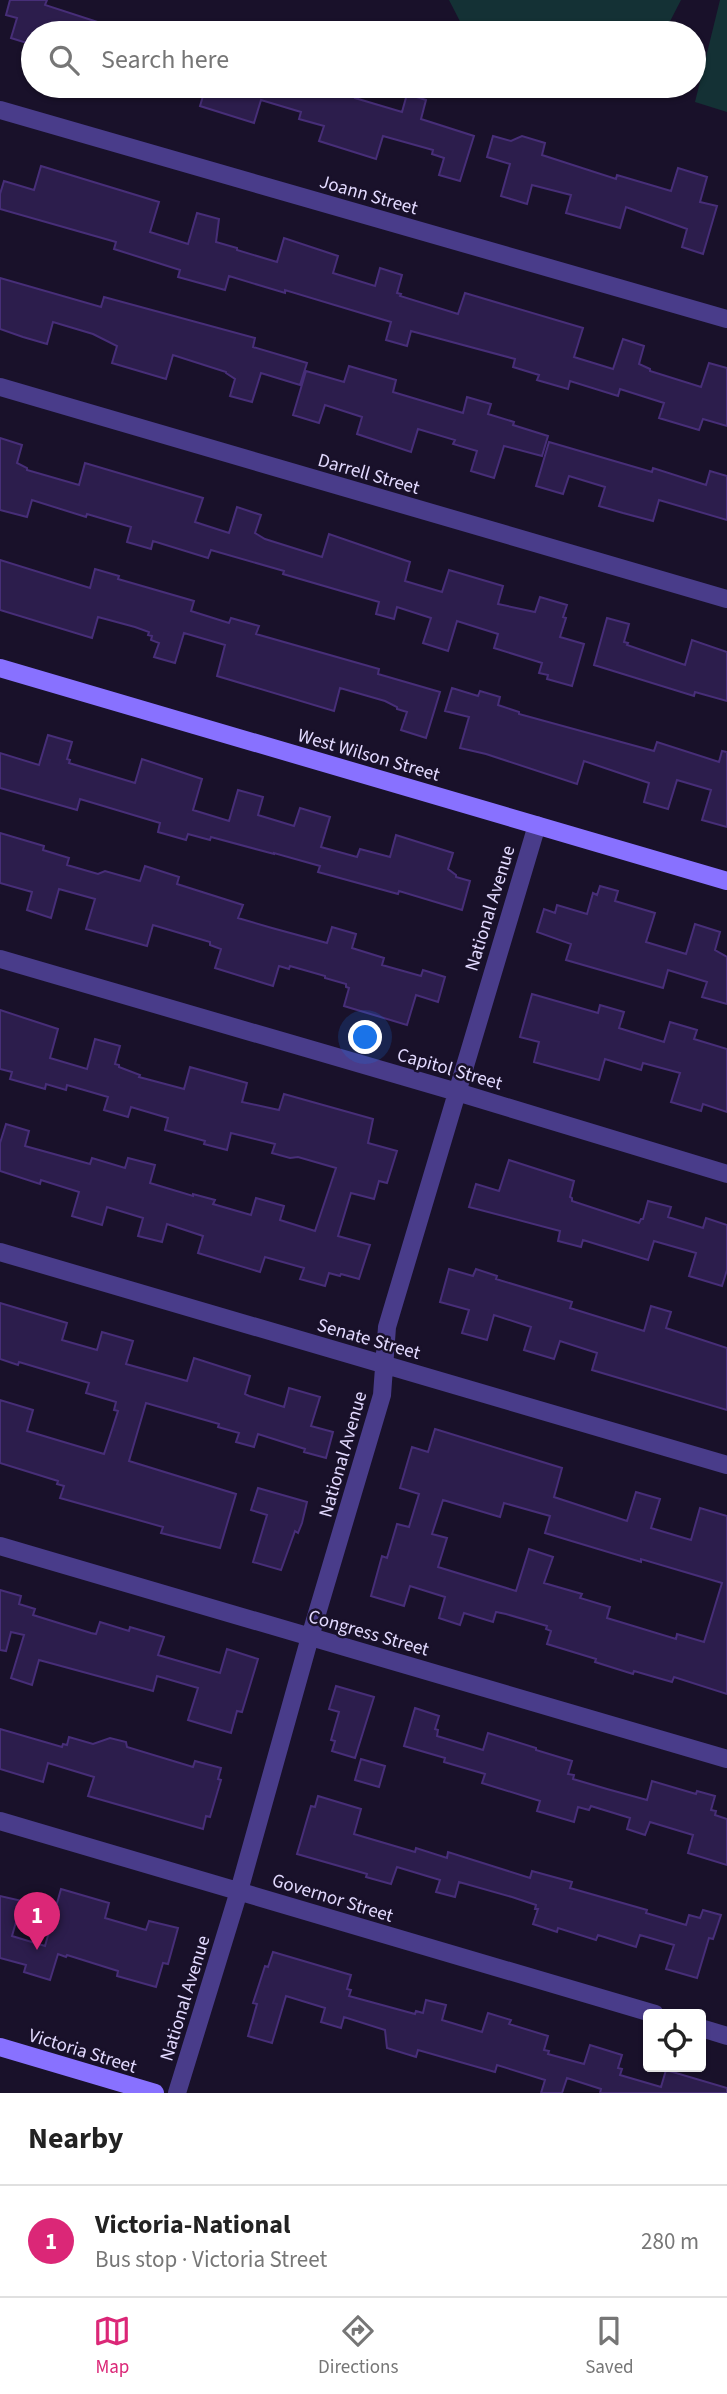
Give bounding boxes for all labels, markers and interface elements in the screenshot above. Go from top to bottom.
search box [21,21,706,98]
icon: search [45,41,83,79]
text: Search here [101,41,229,78]
street label: Joann Street [316,169,421,222]
street label: Darrell Street [315,447,423,502]
street label: West Wilson Street [294,722,443,789]
street label: National Avenue [458,842,522,975]
your location [348,1020,382,1054]
street label: Capitol Street [394,1042,506,1098]
street label: Senate Street [314,1312,424,1367]
street label: National Avenue [313,1388,374,1521]
street label: Congress Street [305,1603,433,1664]
street label: Governor Street [269,1867,397,1930]
pin: 1 [14,1892,60,1950]
street label: National Avenue [153,1932,217,2065]
map controls [643,2009,706,2072]
button: locate [643,2009,706,2072]
street label: Victoria Street [25,2022,140,2081]
text: Nearby [28,2117,123,2160]
text: Victoria-National [95,2206,290,2243]
text: 1 [45,2225,57,2258]
text: 280 m [641,2225,699,2258]
text: Bus stop · Victoria Street [95,2243,327,2276]
tab: Map [93,2312,131,2381]
tab: Directions [318,2312,398,2381]
tab: Saved [585,2312,634,2381]

